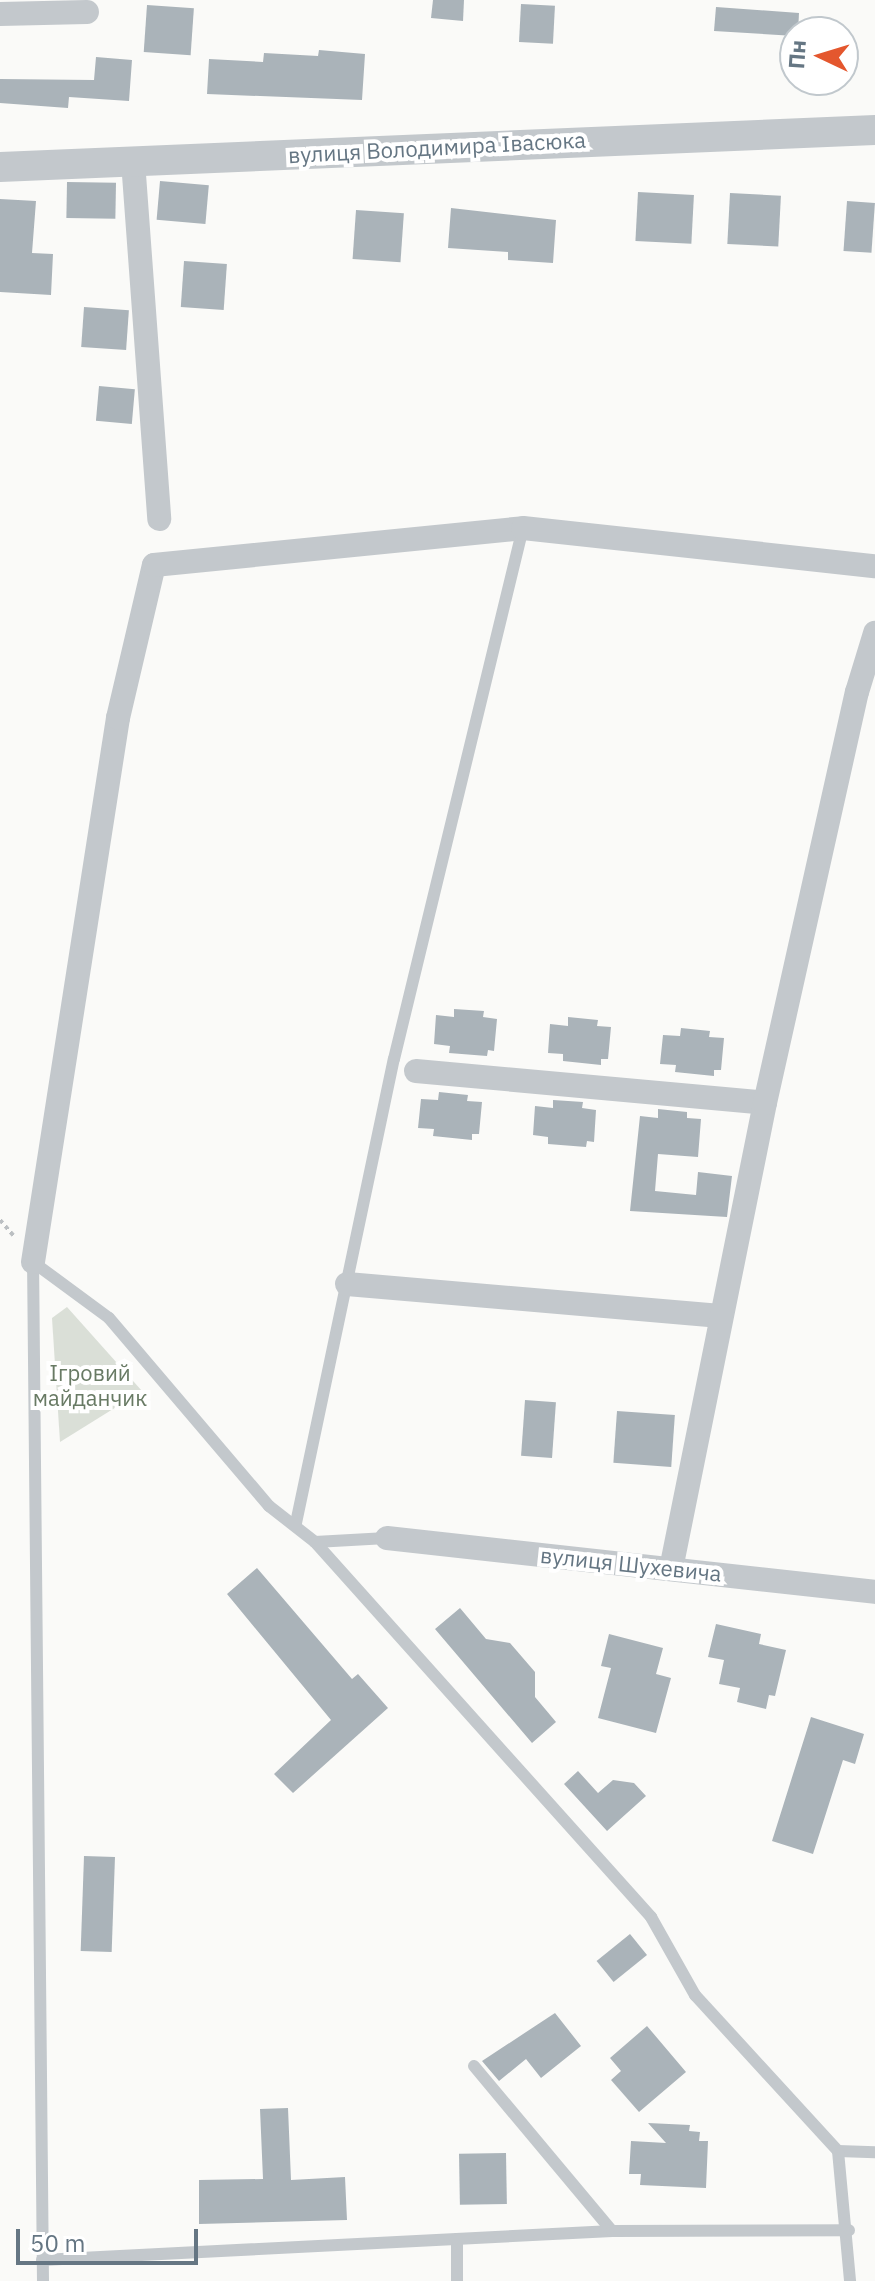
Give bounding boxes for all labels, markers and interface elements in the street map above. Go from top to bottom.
north arrow [779,16,859,96]
text: Пн [781,39,812,70]
street label: вулиця Володимира Івасюка [287,126,587,168]
park label: Ігровий майданчик [33,1359,147,1410]
street label: вулиця Шухевича [539,1541,723,1587]
scale bar [20,2213,202,2263]
text: 50 m [30,2227,85,2259]

